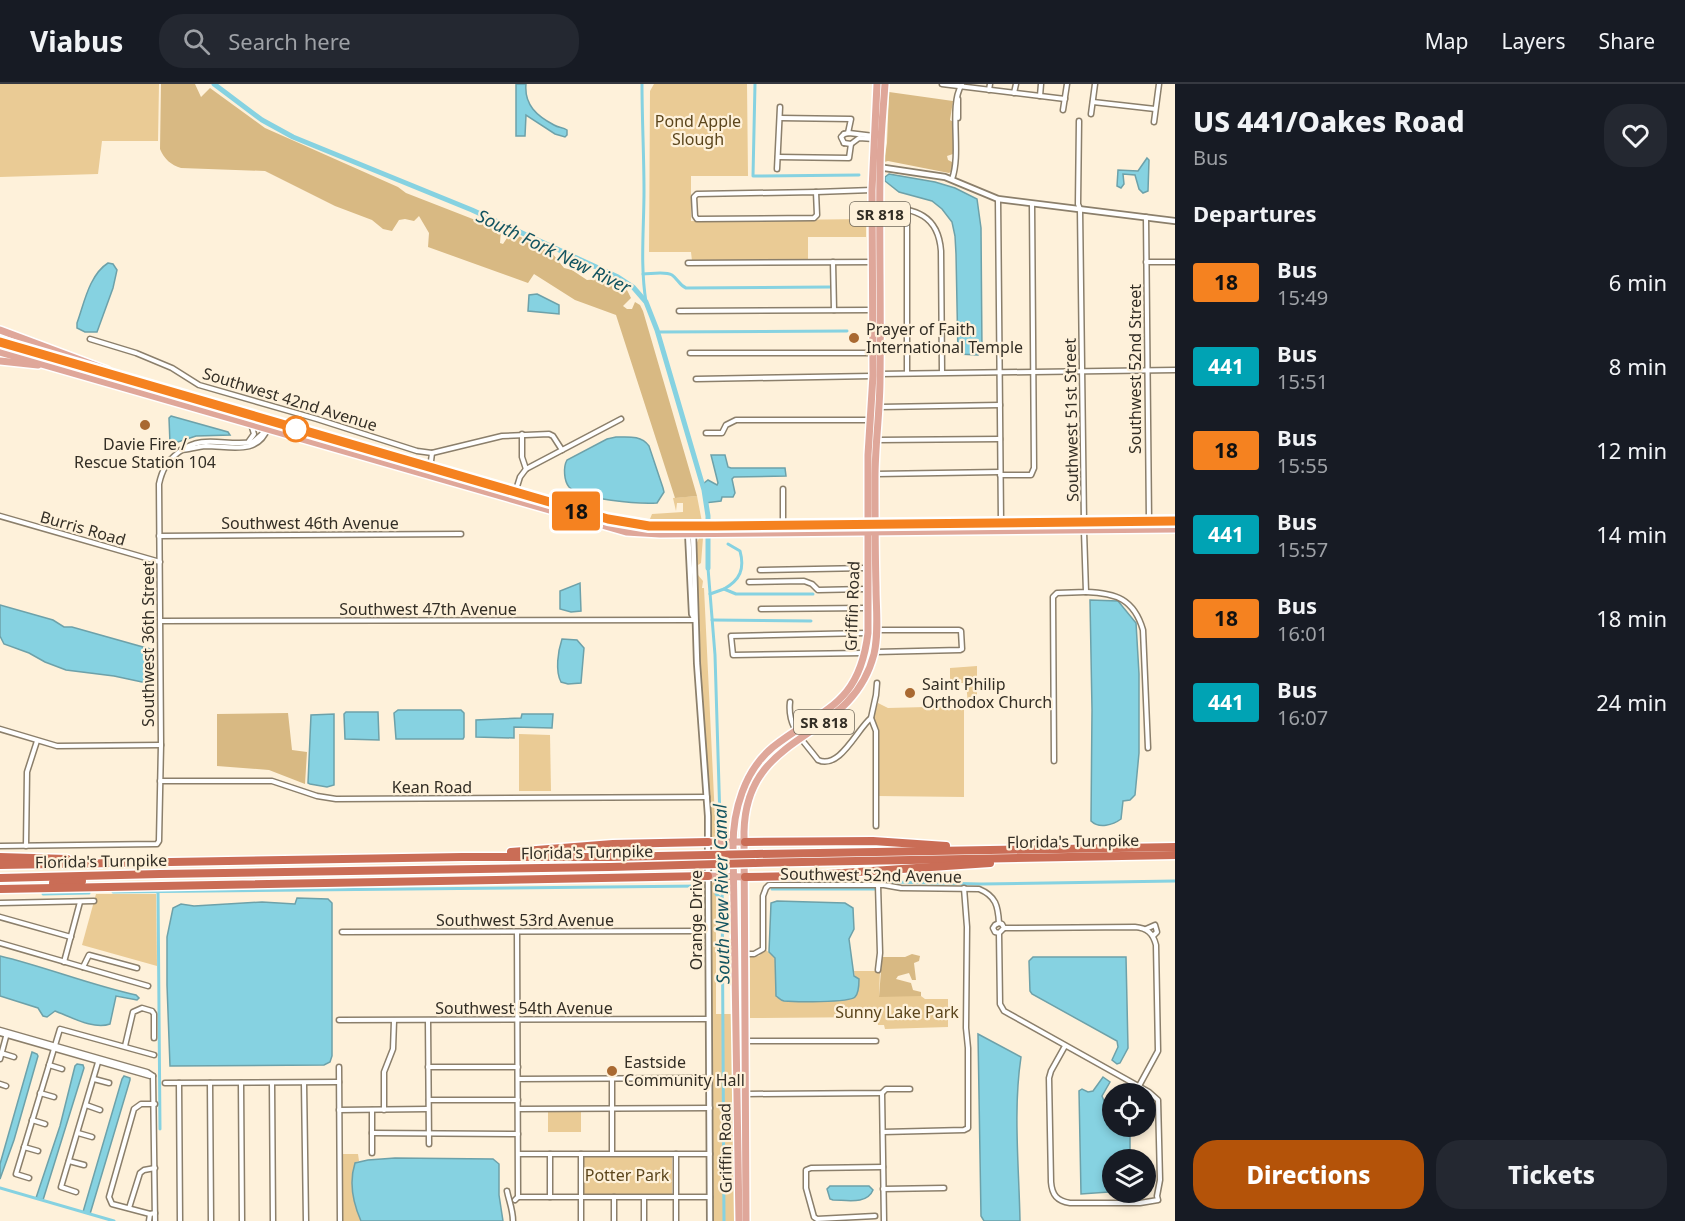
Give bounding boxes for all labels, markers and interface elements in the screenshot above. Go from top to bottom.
search box [159,14,579,68]
text: Viabus [30,22,123,60]
icon: search [180,25,213,58]
text: Search here [228,26,351,56]
text: Map [1425,27,1469,55]
text: Layers [1502,27,1566,55]
text: Share [1599,27,1655,55]
text: US 441/Oakes Road [1193,102,1465,140]
button: heart [1604,104,1667,167]
park label: Pond Apple Slough [655,110,741,150]
text: Bus [1193,144,1228,171]
text: Departures [1193,198,1317,228]
road number: SR 818 [850,202,910,226]
water label: South Fork New River [473,203,636,299]
text: Bus [1277,254,1317,284]
text: 6 min [1609,267,1667,297]
text: 18 [1214,268,1238,296]
street label: Southwest 52nd Street [1124,284,1146,454]
text: 15:49 [1277,284,1328,311]
place label: Prayer of Faith International Temple [866,318,1023,358]
marker: Prayer of Faith International Temple [847,331,861,345]
street label: Southwest 51st Street [1059,338,1083,502]
text: Bus [1277,338,1317,368]
text: 8 min [1609,351,1667,381]
text: 441 [1208,352,1244,380]
street label: Southwest 42nd Avenue [200,362,380,436]
text: 15:51 [1277,368,1328,395]
unlabelled marker [283,416,309,442]
marker: Davie Fire / Rescue Station 104 [138,418,152,432]
text: Bus [1277,422,1317,452]
place label: Davie Fire / Rescue Station 104 [74,433,216,473]
text: 12 min [1596,435,1667,465]
text: 18 [1214,436,1238,464]
text: 15:55 [1277,452,1328,479]
line badge: 18 [549,492,603,530]
text: 18 [564,497,588,525]
street label: Burris Road [38,505,128,551]
text: Bus [1277,506,1317,536]
street label: Southwest 46th Avenue [221,512,399,534]
text: 14 min [1596,519,1667,549]
text: 441 [1208,520,1244,548]
text: 15:57 [1277,536,1328,563]
street label: Southwest 36th Street [137,561,159,727]
street label: Griffin Road [839,561,865,651]
text: Bus [1277,590,1317,620]
street label: Southwest 47th Avenue [339,598,517,620]
text: 18 min [1596,603,1667,633]
text: 18 [1214,604,1238,632]
text: 16:01 [1277,620,1328,647]
place label: Saint Philip Orthodox Church [922,673,1052,713]
text: Bus [1277,674,1317,704]
marker: Saint Philip Orthodox Church [903,686,917,700]
text: 24 min [1596,687,1667,717]
text: 441 [1208,688,1244,716]
text: 16:07 [1277,704,1328,731]
road number: SR 818 [794,710,854,734]
street label: Kean Road [392,776,472,798]
water label: South New River Canal [707,803,735,984]
street label: Florida's Turnpike [1007,829,1139,853]
street label: Florida's Turnpike [521,840,653,864]
street label: Florida's Turnpike [35,849,167,873]
street label: Southwest 52nd Avenue [780,862,962,888]
street label: Orange Drive [685,870,707,970]
street label: Southwest 53rd Avenue [436,909,614,931]
street label: Southwest 54th Avenue [435,997,613,1019]
park label: Sunny Lake Park [835,1001,959,1023]
place label: Eastside Community Hall [624,1051,745,1091]
marker: Eastside Community Hall [605,1064,619,1078]
map controls [1102,1083,1156,1203]
button: locate [1102,1083,1156,1137]
street label: Griffin Road [713,1103,737,1193]
button: Directions [1193,1140,1424,1209]
button: Tickets [1436,1140,1667,1209]
button: layers [1102,1149,1156,1203]
park label: Potter Park [585,1164,670,1186]

